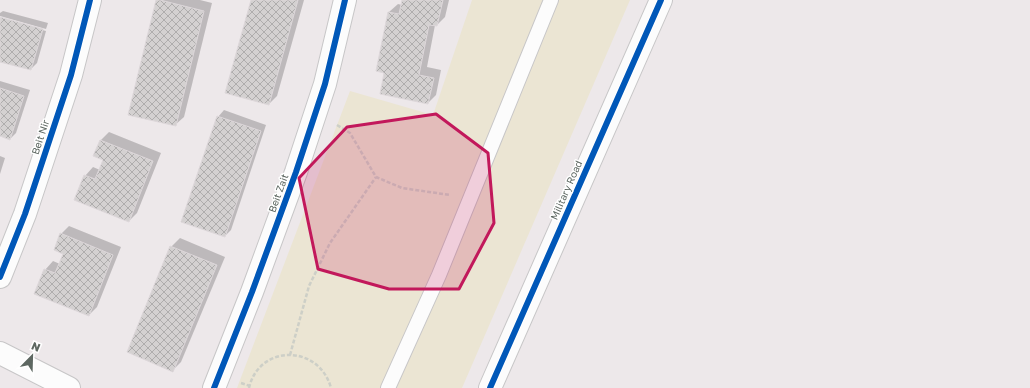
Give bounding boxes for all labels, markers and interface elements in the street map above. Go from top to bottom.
street label: Beit Nir [29,118,51,156]
street label: Military Road [548,158,584,222]
street label: Beit Zait [266,172,290,214]
north arrow [12,336,52,376]
text: N [30,339,42,354]

